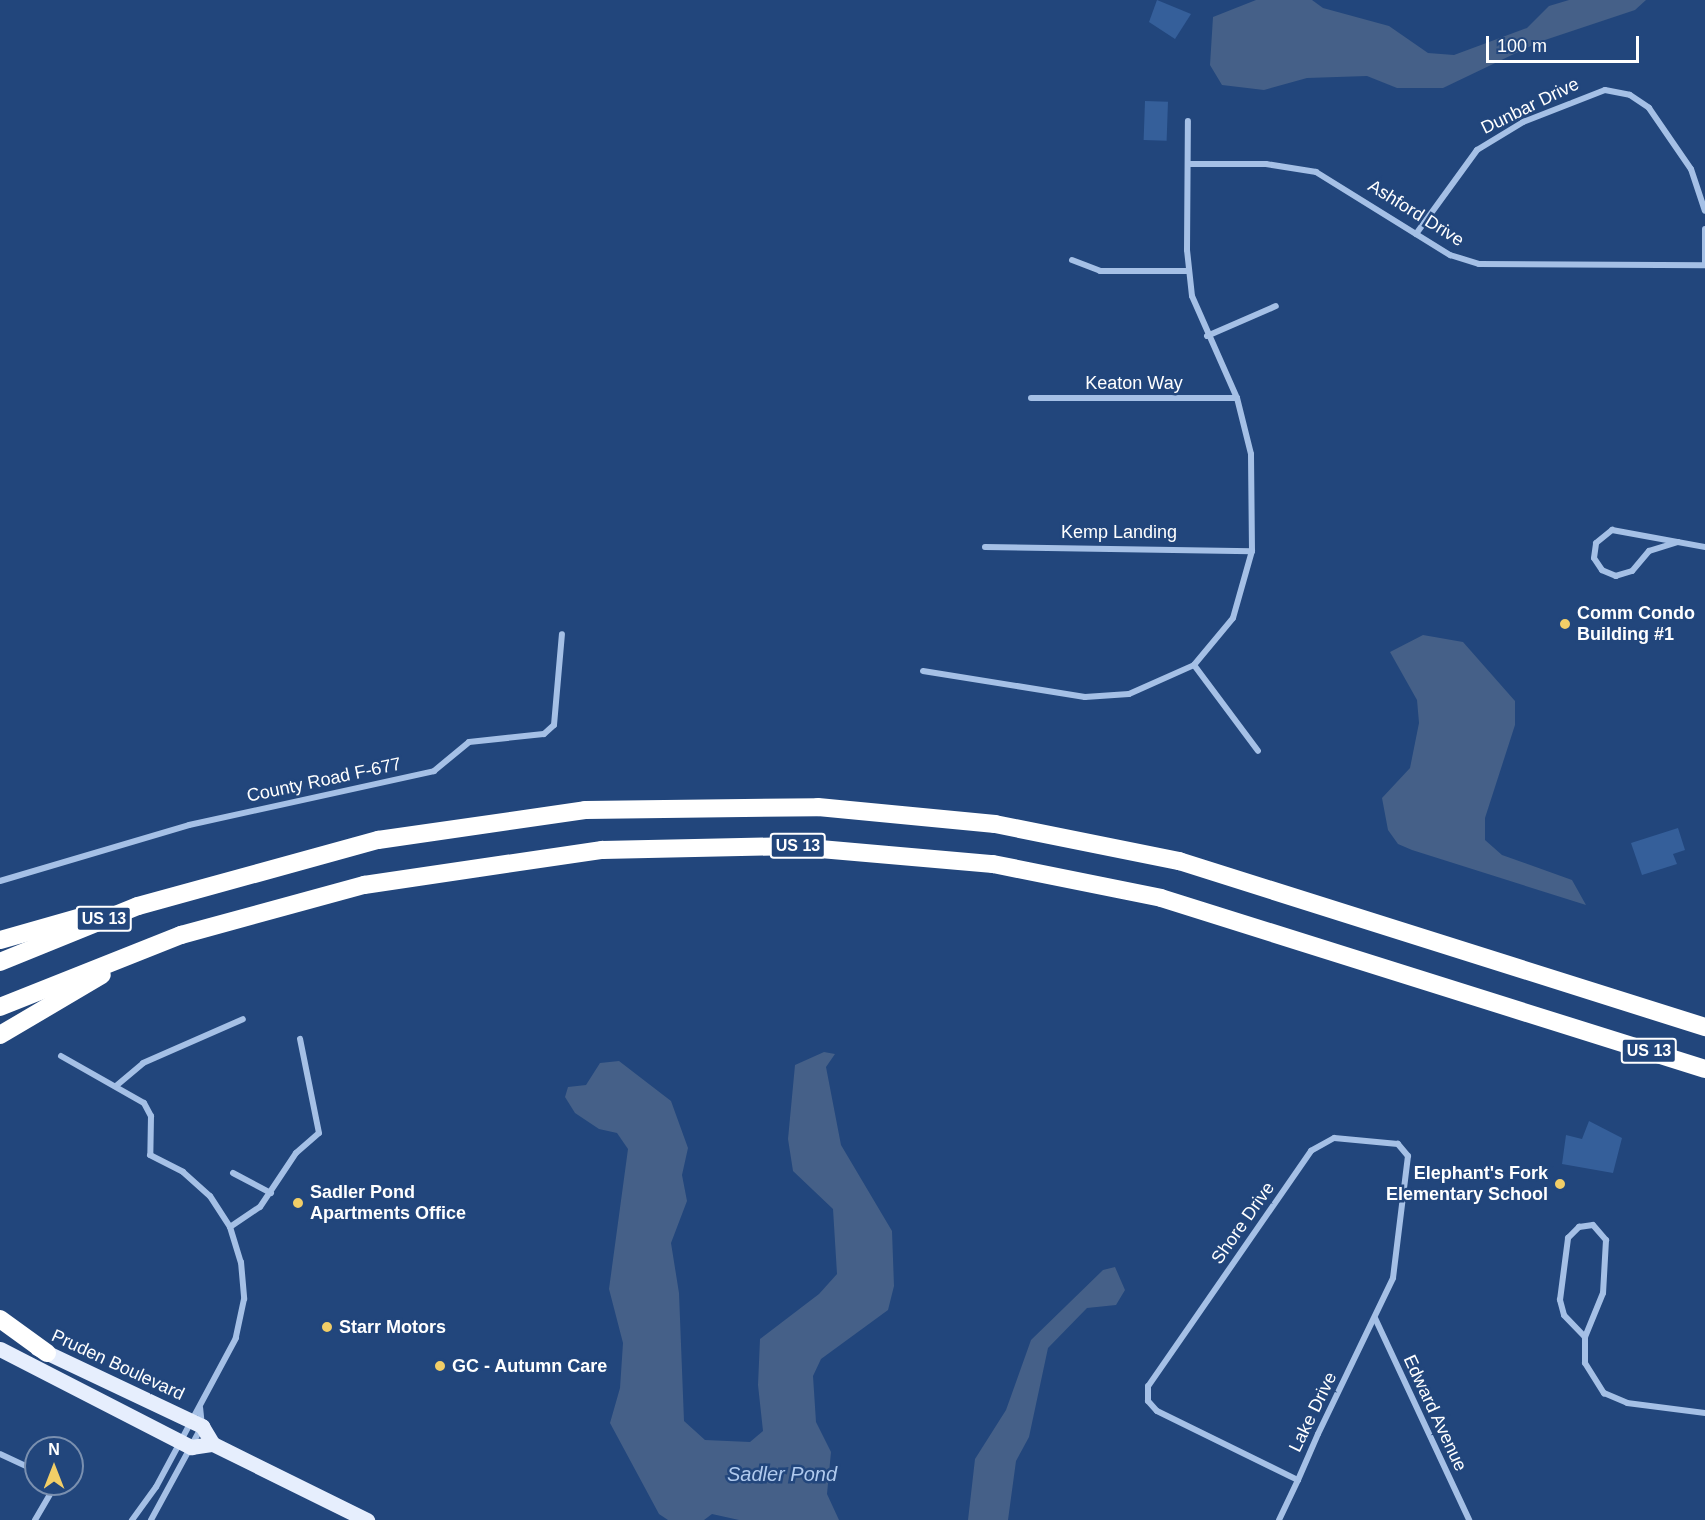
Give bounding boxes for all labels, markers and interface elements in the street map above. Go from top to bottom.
scale bar [1489,24,1642,62]
text: 100 m [1497,36,1547,56]
street label: Dunbar Drive [1478,73,1582,139]
street label: Ashford Drive [1364,175,1468,251]
street label: Keaton Way [1085,372,1183,394]
street label: Kemp Landing [1061,521,1177,543]
place label: Comm Condo Building #1 [1577,603,1695,646]
marker: Comm Condo Building #1 [1558,617,1572,631]
street label: County Road F-677 [245,753,403,807]
road number: US 13 [770,833,826,859]
road number: US 13 [76,906,132,932]
road number: US 13 [1620,1038,1678,1064]
place label: Elephant's Fork Elementary School [1386,1163,1548,1206]
marker: Elephant's Fork Elementary School [1553,1177,1567,1191]
street label: Shore Drive [1207,1178,1279,1268]
place label: Sadler Pond Apartments Office [310,1182,466,1224]
marker: Sadler Pond Apartments Office [291,1196,305,1210]
place label: Starr Motors [339,1316,446,1338]
marker: Starr Motors [320,1320,334,1334]
street label: Pruden Boulevard [48,1325,188,1405]
street label: Edward Avenue [1398,1351,1472,1475]
place label: GC - Autumn Care [452,1355,608,1377]
marker: GC - Autumn Care [433,1359,447,1373]
street label: Lake Drive [1284,1369,1342,1455]
north arrow [24,1436,84,1496]
text: N [48,1441,60,1458]
water label: Sadler Pond [727,1462,837,1486]

